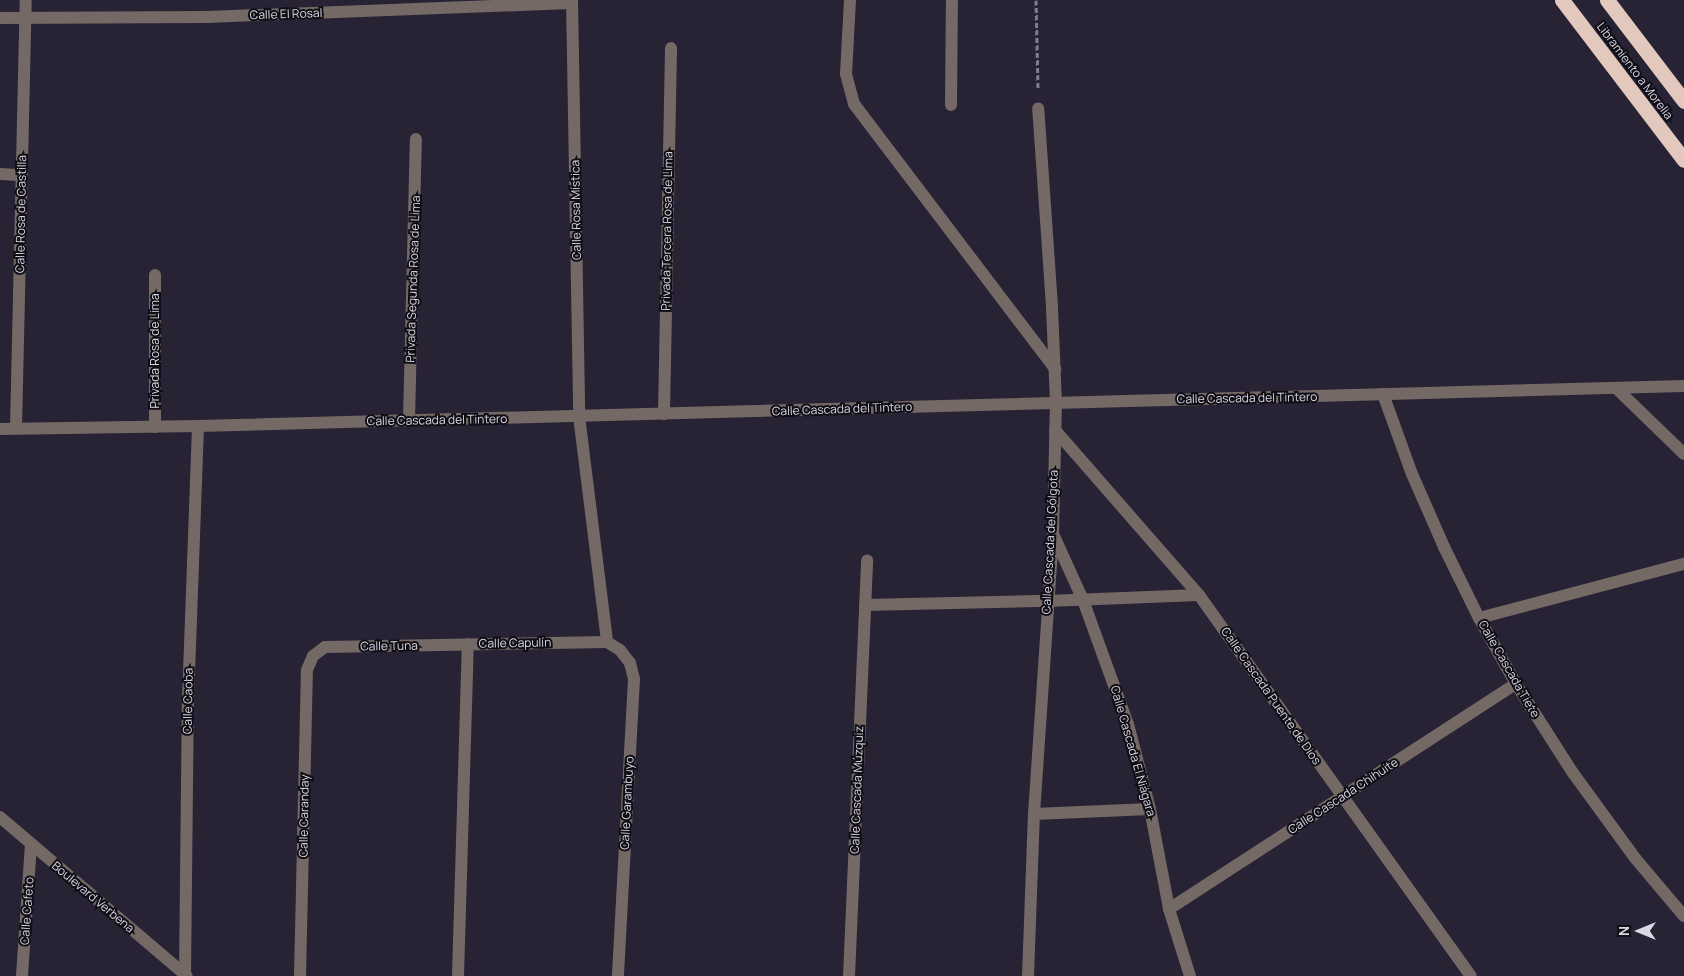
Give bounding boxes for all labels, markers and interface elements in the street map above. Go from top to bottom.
street label: Calle El Rosal [249,6,323,22]
street label: Libramiento a Morelia [1594,20,1676,122]
street label: Privada Tercera Rosa de Lima [658,151,676,311]
street label: Calle Rosa de Castilla [13,155,29,273]
street label: Calle Rosa Mística [568,160,584,260]
street label: Privada Segunda Rosa de Lima [403,195,423,363]
street label: Privada Rosa de Lima [148,293,162,409]
street label: Calle Cascada del Tintero [1177,390,1317,406]
street label: Calle Cascada del Tintero [772,399,912,419]
street label: Calle Cascada del Tintero [367,412,507,428]
street label: Calle Cascada del Gólgota [1039,469,1061,615]
street label: Calle Cascada Tiete [1475,618,1543,720]
street label: Calle Cascada Puente de Dios [1218,625,1324,767]
street label: Calle Capulín [479,635,551,651]
street label: Calle Tuna [360,638,418,654]
street label: Calle Caoba [180,668,196,734]
street label: Calle Cascada El Niágara [1107,684,1159,818]
street label: Calle Cascada Múzquiz [848,726,866,854]
street label: Calle Cascada Chihuite [1285,755,1401,837]
street label: Calle Garambuyo [617,756,637,850]
street label: Calle Caranday [296,774,312,858]
street label: Boulevard Verbena [49,858,137,936]
street label: Calle Cafeto [17,876,37,946]
north arrow [1614,906,1664,956]
text: N [1614,926,1633,936]

